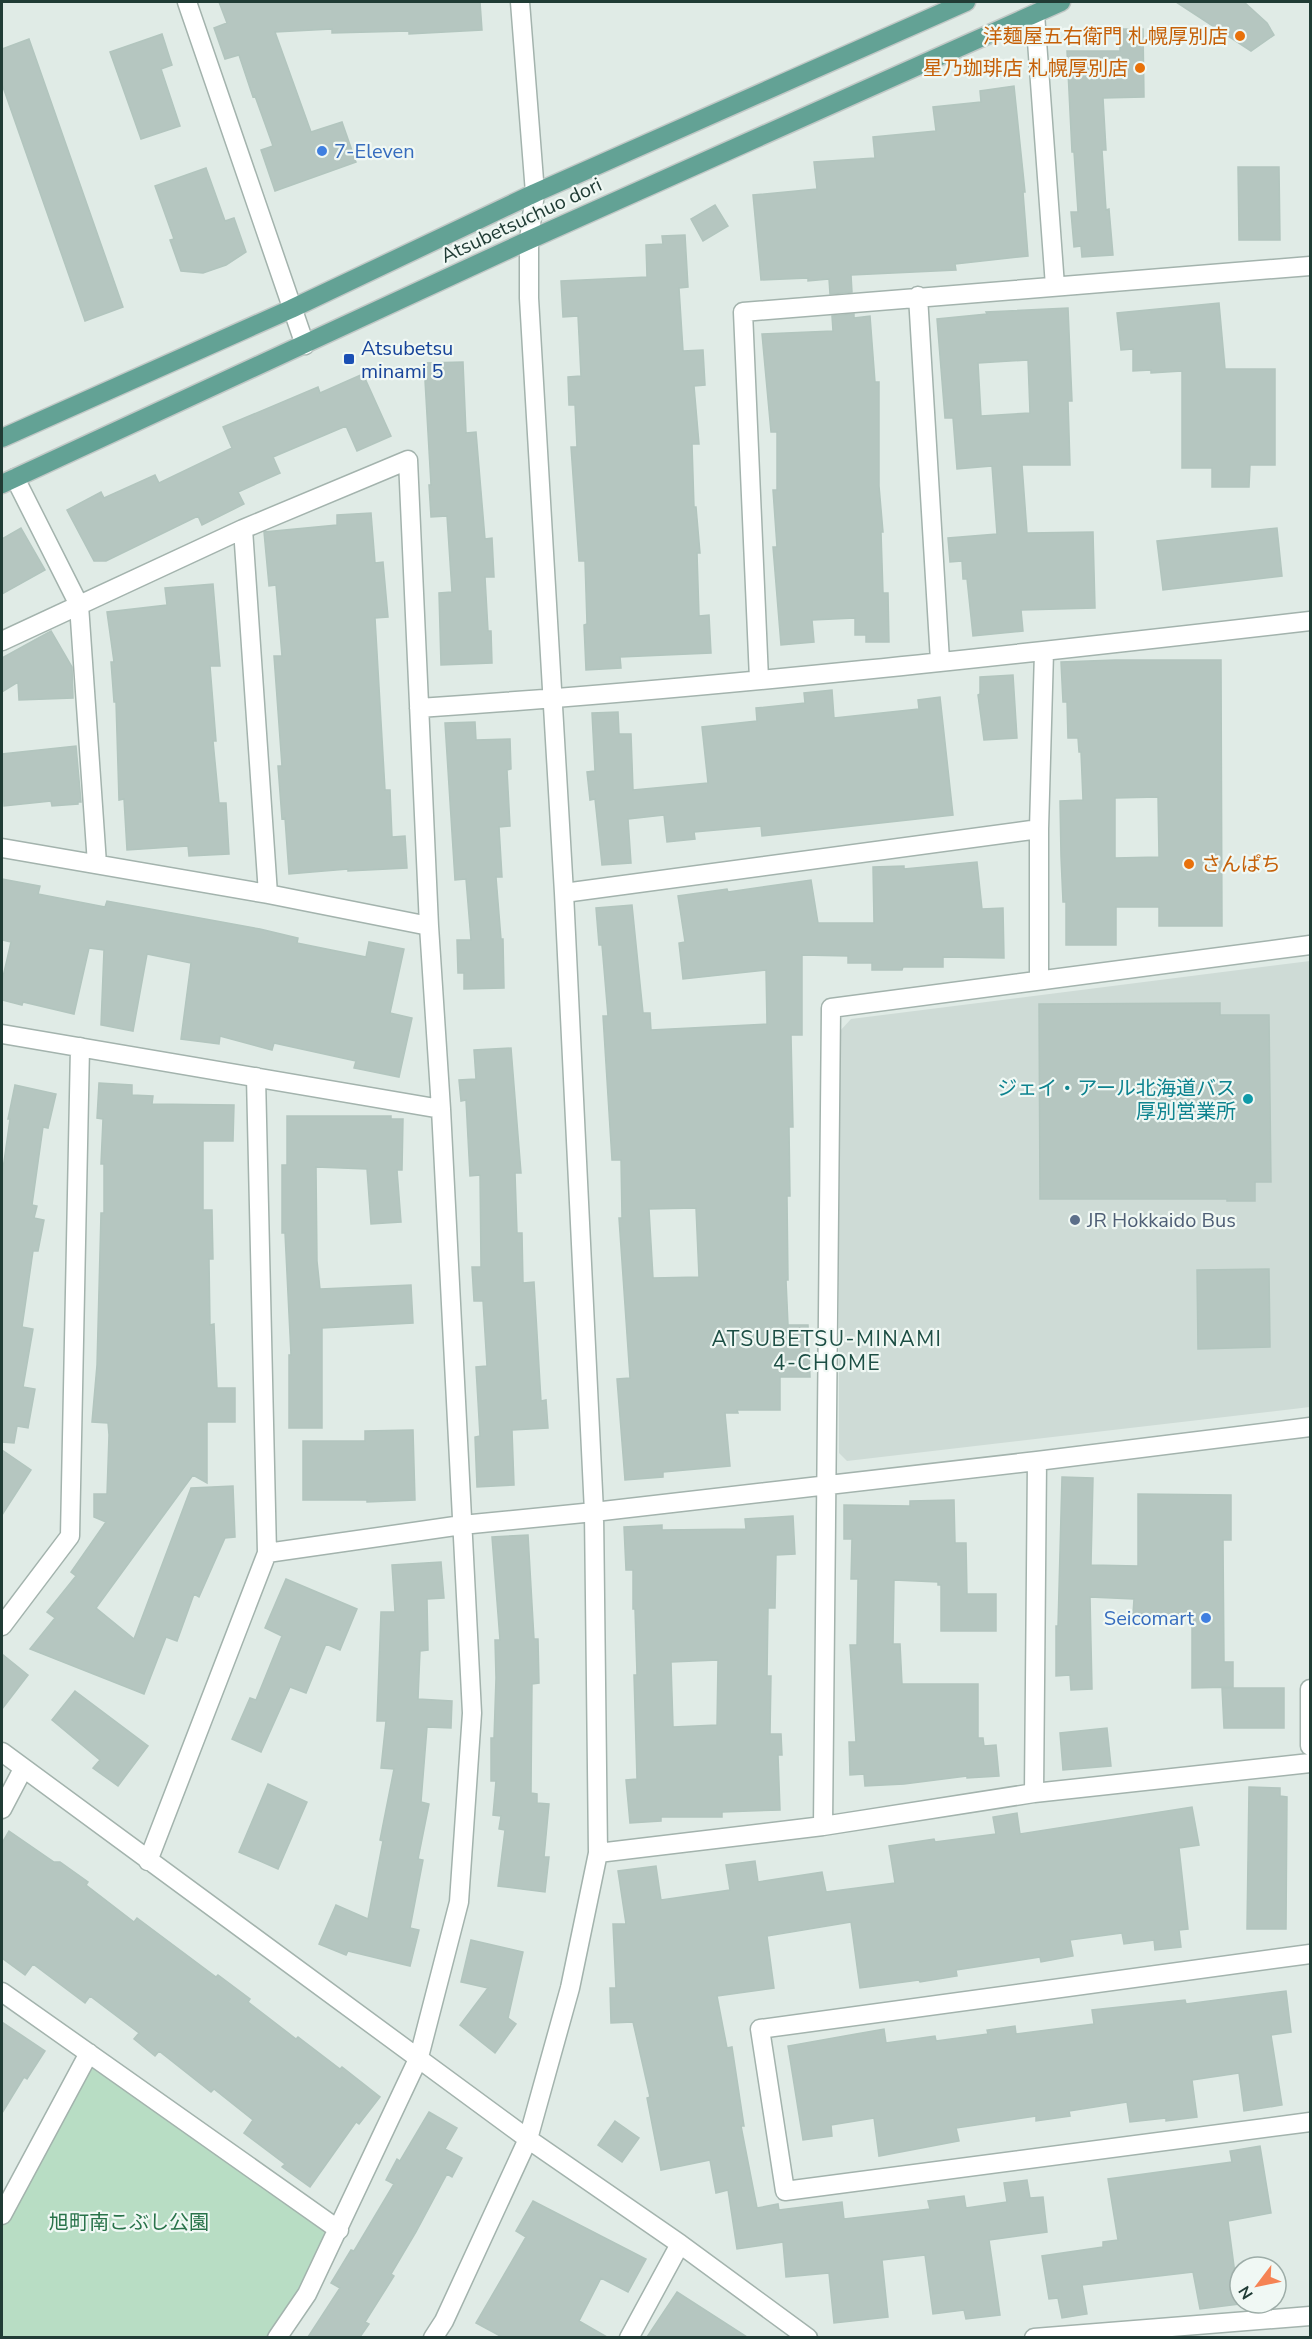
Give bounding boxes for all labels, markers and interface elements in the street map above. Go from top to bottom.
place label: 洋麺屋五右衛門 札幌厚別店 [983,23,1228,50]
marker: 洋麺屋五右衛門 札幌厚別店 [1233,29,1247,43]
place label: 星乃珈琲店 札幌厚別店 [923,55,1128,82]
marker: 星乃珈琲店 札幌厚別店 [1133,61,1147,75]
place label: 7-Eleven [334,138,415,165]
marker: 7-Eleven [315,144,329,158]
street label: Atsubetsuchuo dori [436,171,606,270]
place label: Atsubetsu minami 5 [361,335,453,385]
marker: Atsubetsu minami 5 [342,352,356,366]
place label: さんぱち [1201,851,1281,878]
marker: さんぱち [1182,857,1196,871]
place label: ジェイ・アール北海道バス 厚別営業所 [997,1075,1236,1125]
marker: ジェイ・アール北海道バス 厚別営業所 [1241,1092,1255,1106]
place label: JR Hokkaido Bus [1086,1207,1236,1234]
marker: JR Hokkaido Bus [1068,1213,1082,1227]
district label: ATSUBETSU-MINAMI 4-CHOME [712,1325,942,1377]
place label: Seicomart [1104,1605,1195,1632]
marker: Seicomart [1199,1611,1213,1625]
park label: 旭町南こぶし公園 [49,2209,209,2236]
north arrow [1228,2255,1288,2315]
text: N [1234,2282,1259,2303]

